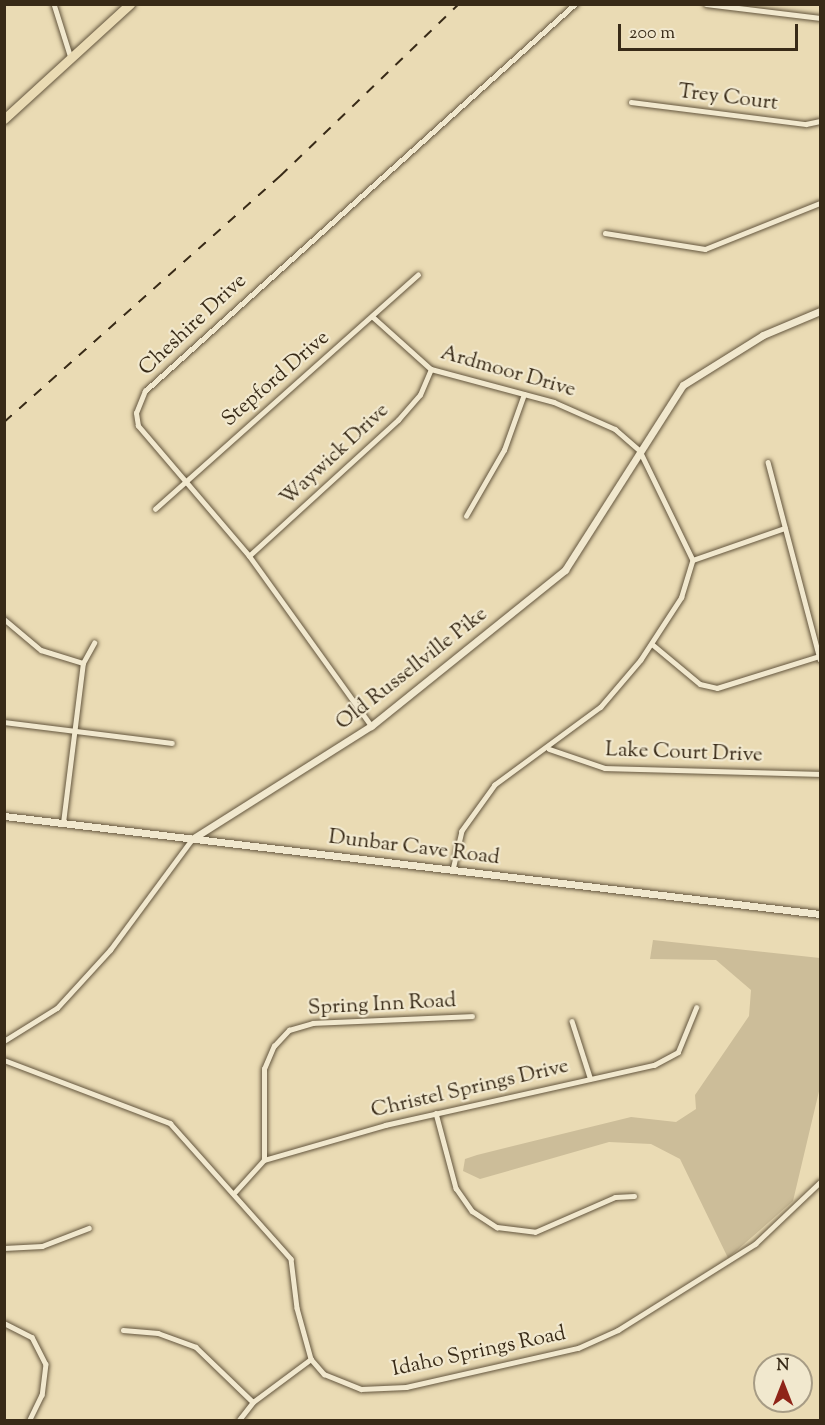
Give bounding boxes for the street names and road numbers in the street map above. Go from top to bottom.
street label: Trey Court [677,79,779,117]
street label: Cheshire Drive [134,269,252,381]
street label: Stepford Drive [217,326,335,432]
street label: Ardmoor Drive [438,341,578,403]
street label: Waywick Drive [275,398,395,512]
street label: Old Russellville Pike [331,602,493,736]
street label: Lake Court Drive [605,738,763,768]
street label: Dunbar Cave Road [327,825,501,871]
street label: Spring Inn Road [307,989,457,1021]
street label: Christel Springs Drive [369,1054,571,1124]
street label: Idaho Springs Road [390,1321,568,1383]

